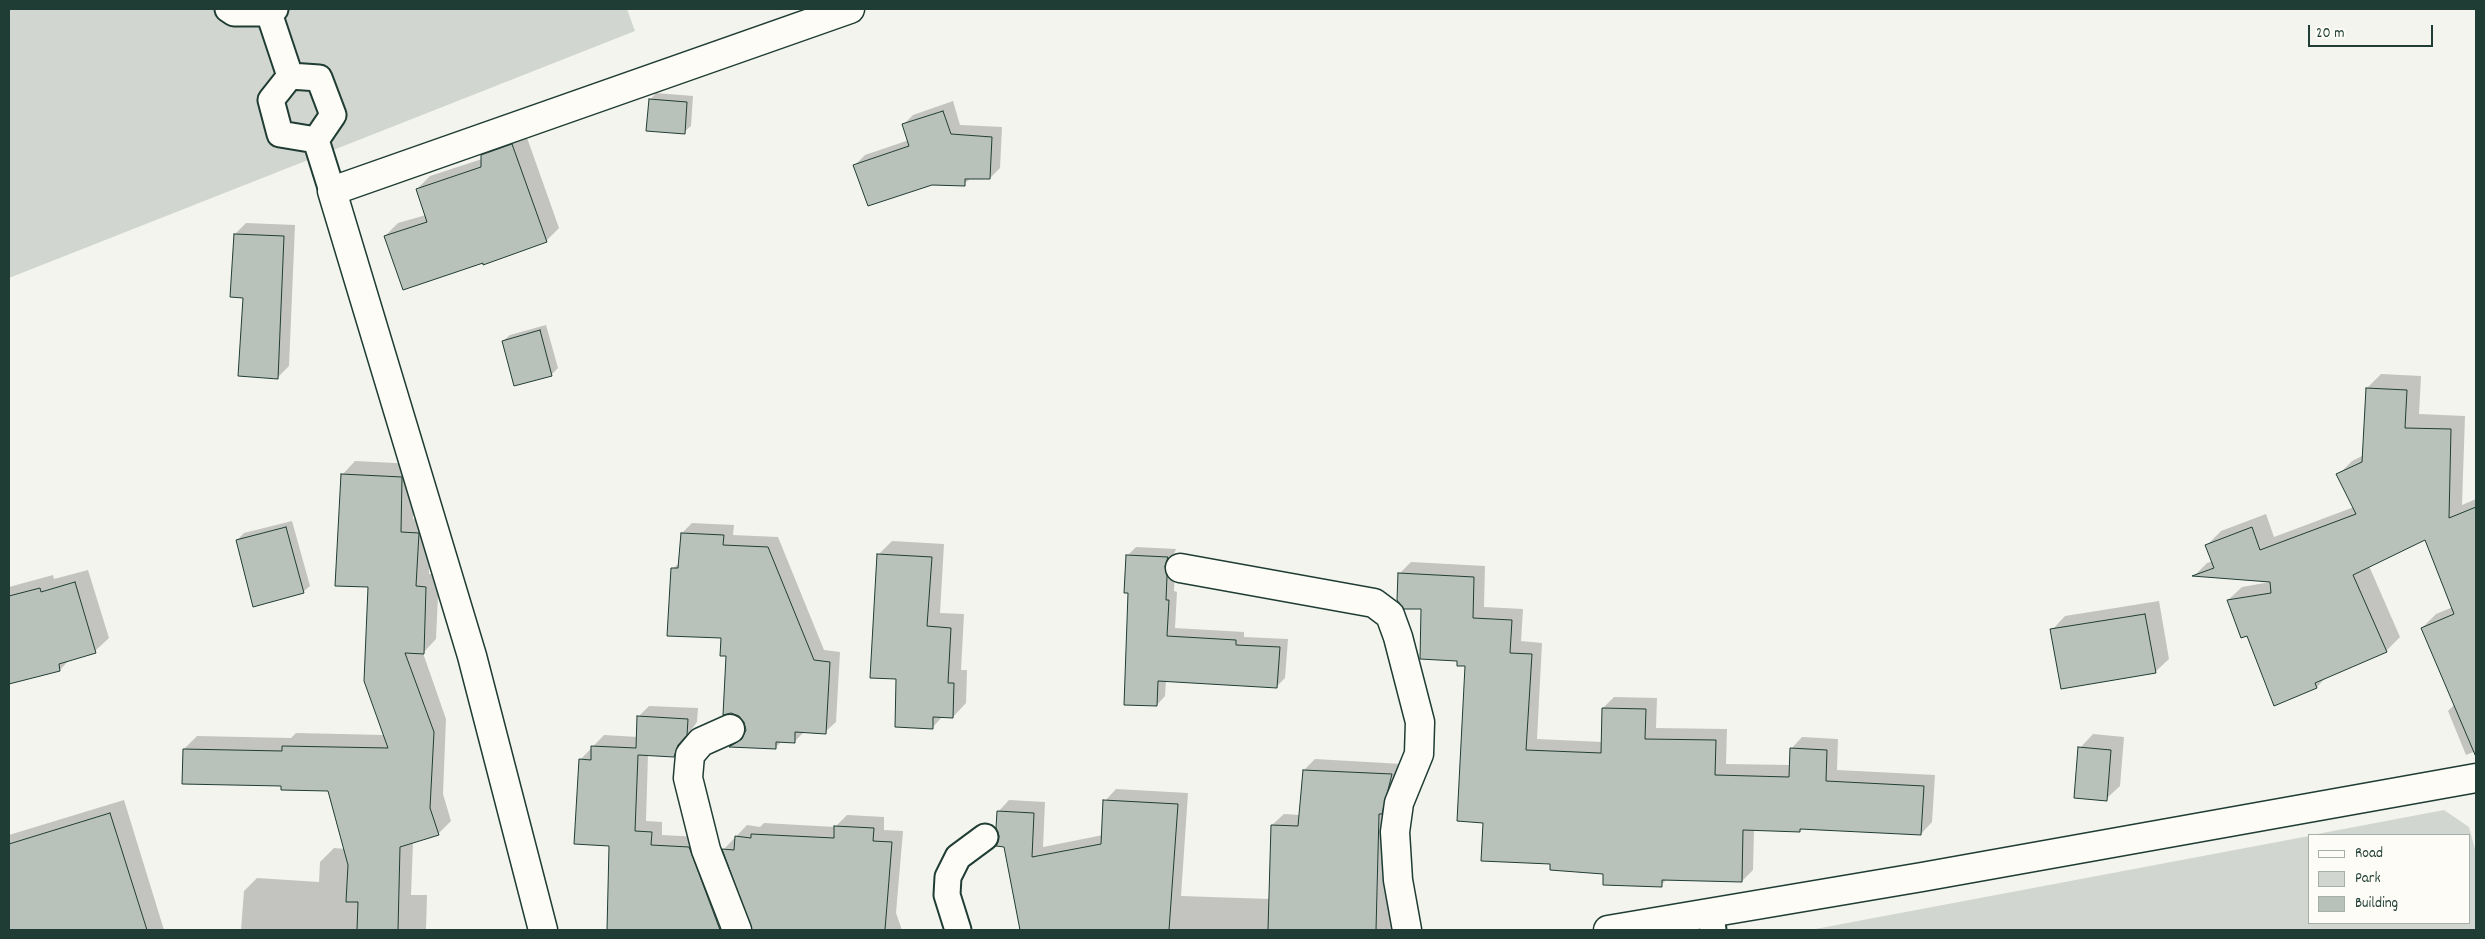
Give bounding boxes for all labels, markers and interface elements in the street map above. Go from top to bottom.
scale bar [2310,15,2435,47]
text: 20 m [2316,23,2344,45]
legend [2308,834,2470,924]
text: Road [2355,843,2383,865]
text: Park [2355,868,2381,890]
text: Building [2355,893,2398,915]

